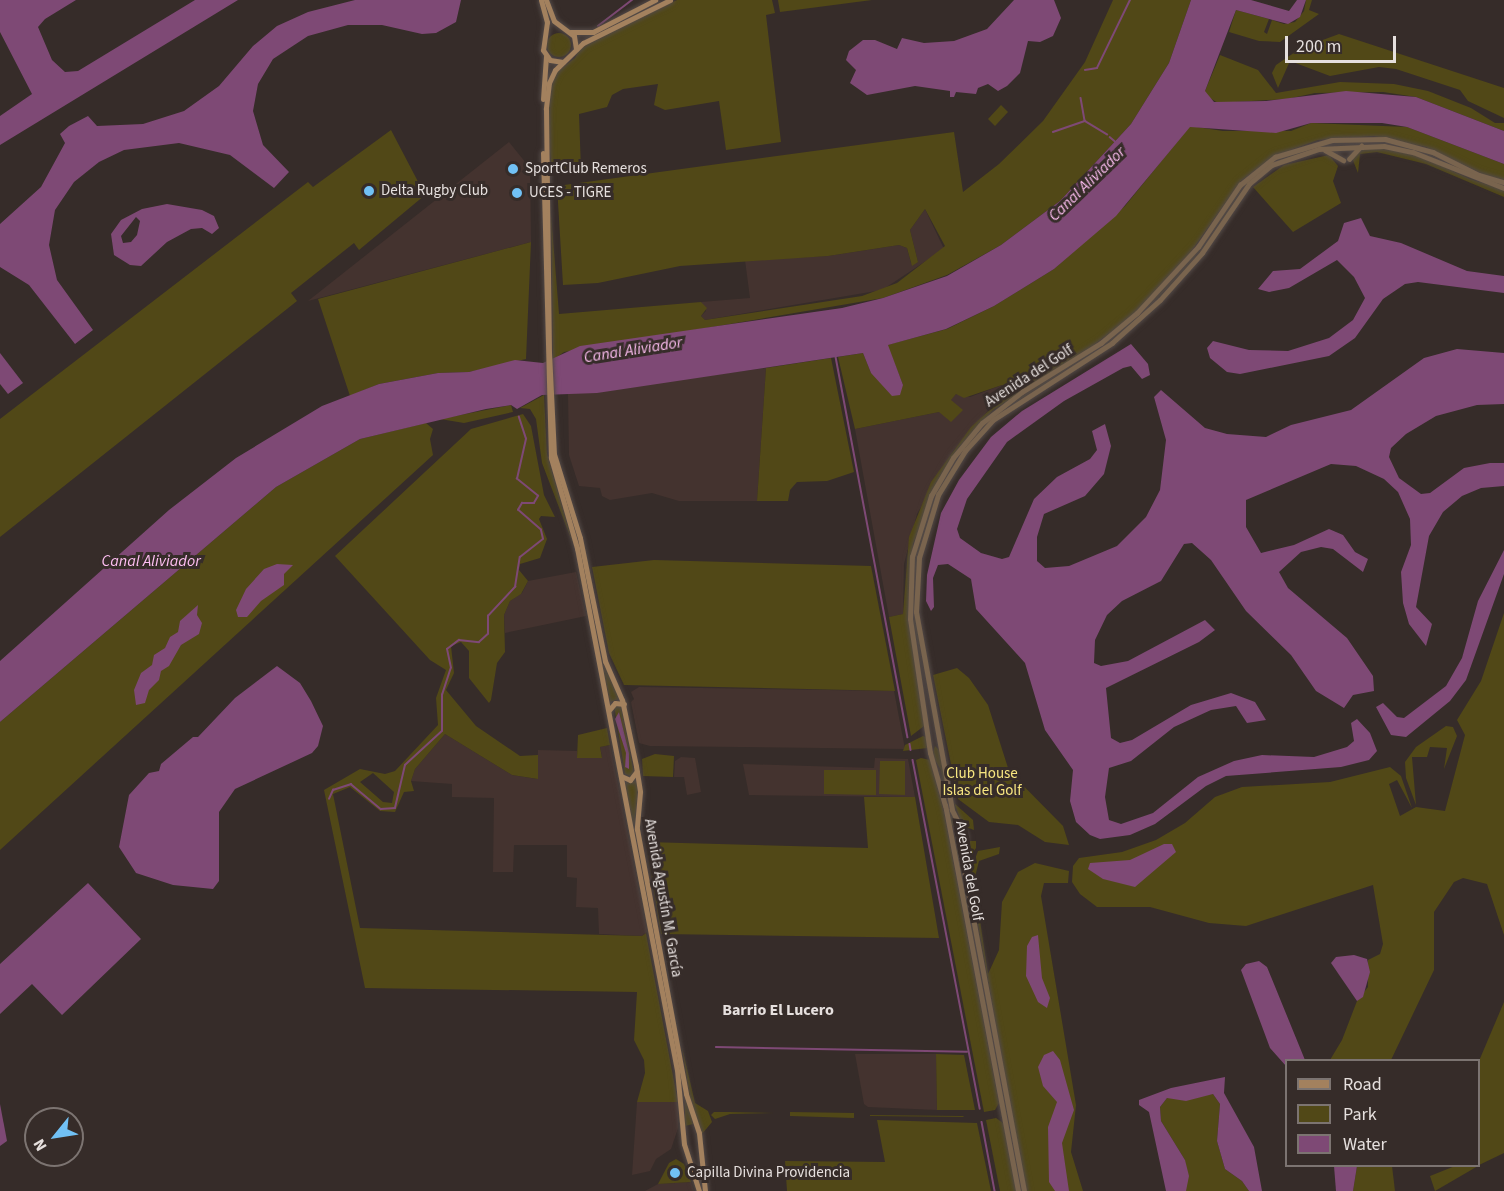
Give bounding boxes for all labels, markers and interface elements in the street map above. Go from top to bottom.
scale bar [1288,24,1399,62]
text: 200 m [1296,34,1341,59]
water label: Canal Aliviador [1045,143,1129,225]
place label: SportClub Remeros [525,160,647,178]
marker: SportClub Remeros [506,162,520,176]
place label: Delta Rugby Club [381,182,488,200]
marker: Delta Rugby Club [362,184,376,198]
place label: UCES - TIGRE [529,184,611,202]
marker: UCES - TIGRE [510,186,524,200]
water label: Canal Aliviador [582,333,684,367]
street label: Avenida del Golf [982,341,1076,411]
water label: Canal Aliviador [101,551,201,571]
park label: Club House Islas del Golf [942,764,1022,799]
street label: Avenida Agustín M. García [640,817,686,979]
street label: Avenida del Golf [951,820,987,922]
district label: Barrio El Lucero [722,1000,834,1020]
legend [1285,1059,1480,1167]
text: Road [1343,1072,1382,1097]
text: Park [1343,1102,1377,1127]
north arrow [24,1107,84,1167]
text: Water [1343,1132,1387,1157]
text: N [28,1135,52,1155]
place label: Capilla Divina Providencia [687,1164,850,1182]
marker: Capilla Divina Providencia [668,1166,682,1180]

